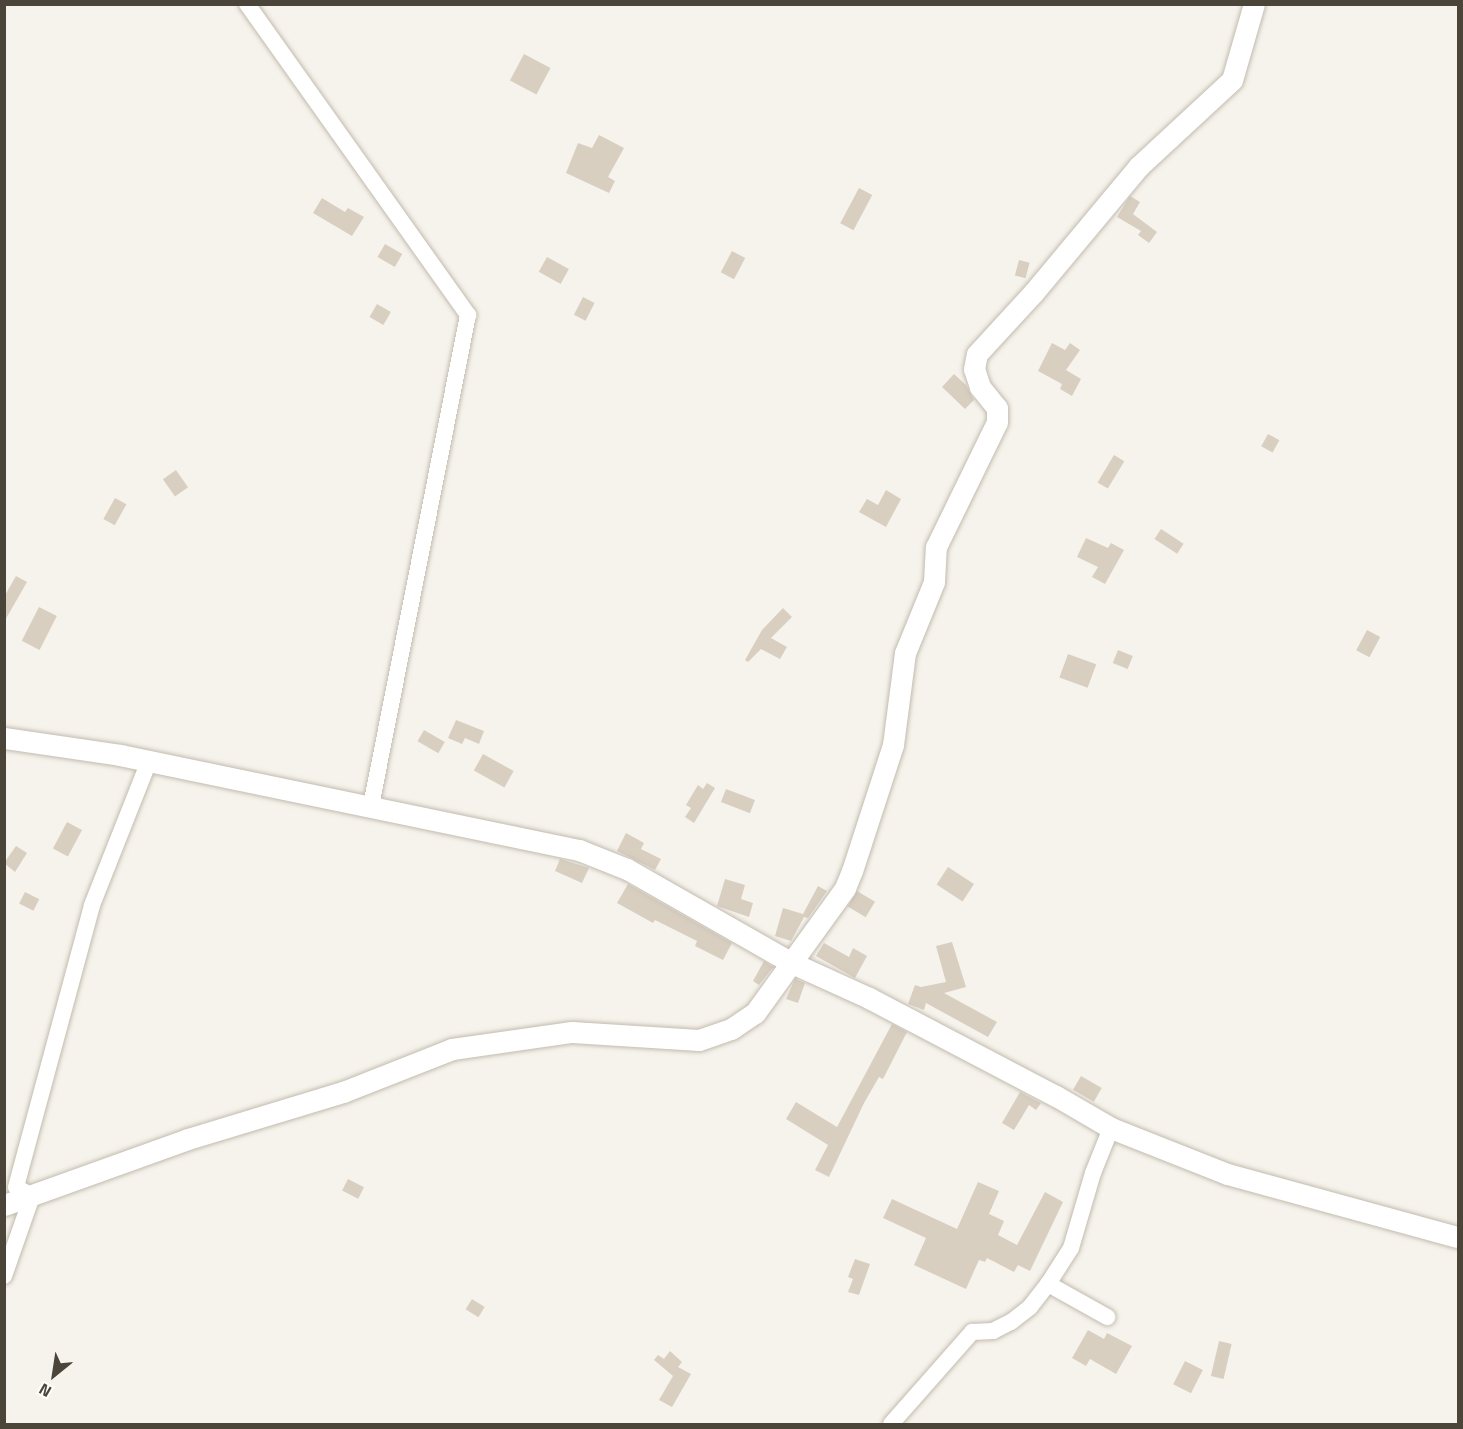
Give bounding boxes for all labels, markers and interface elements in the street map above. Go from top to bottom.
north arrow [24,1345,84,1405]
text: N [34,1377,56,1404]

